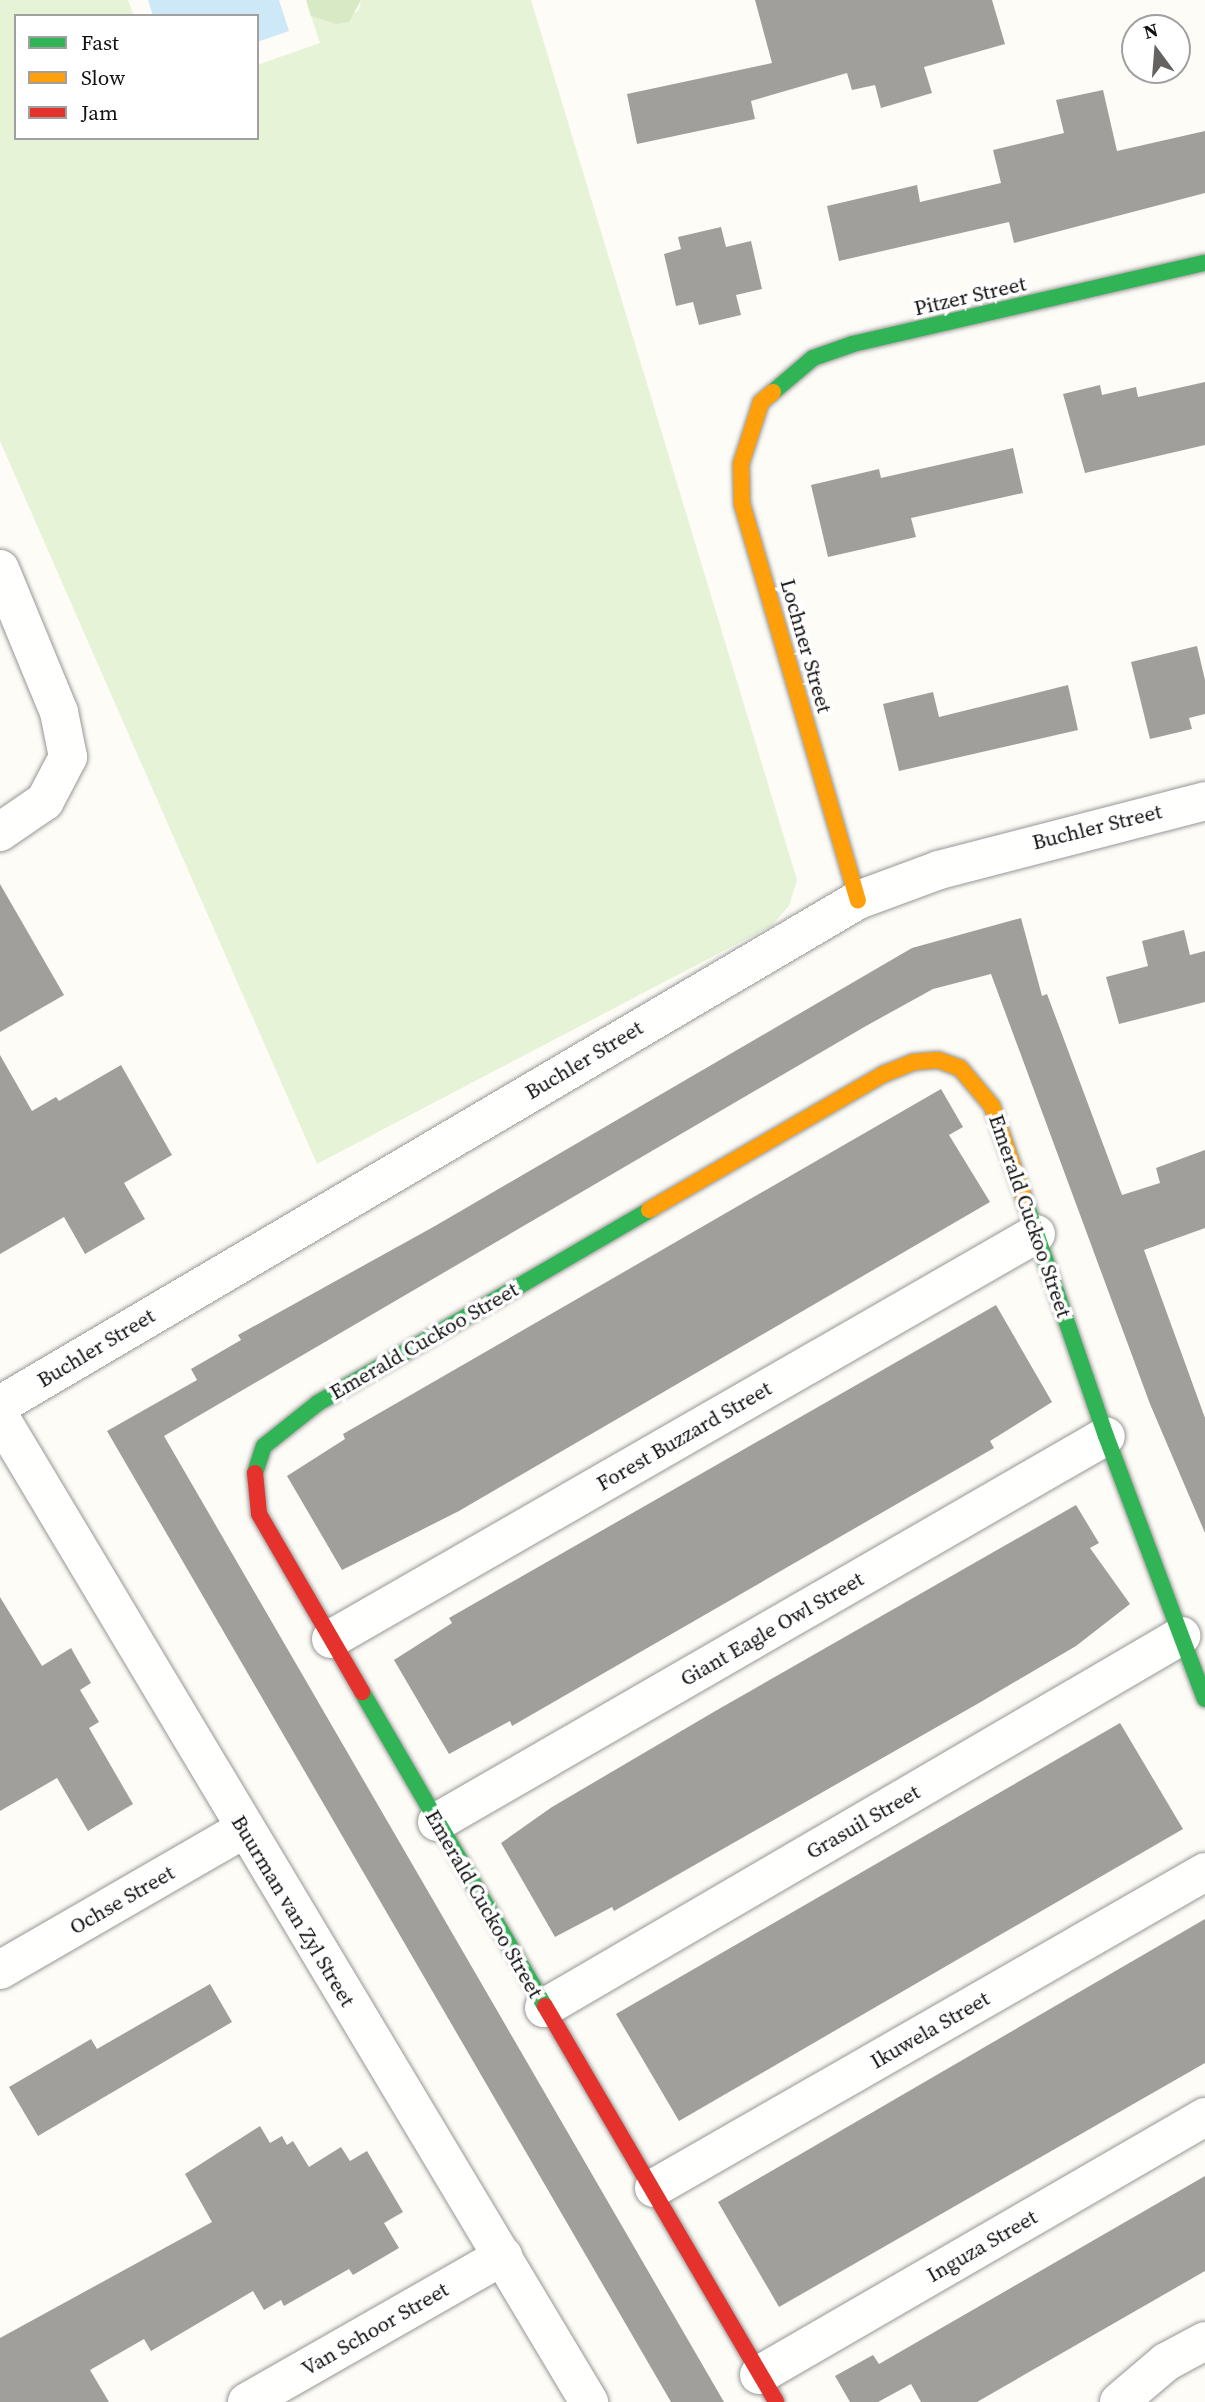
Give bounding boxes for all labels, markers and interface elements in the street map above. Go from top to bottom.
legend [14,14,259,140]
north arrow [1121,14,1191,84]
text: N [1141,16,1161,45]
text: Fast [81,28,119,57]
text: Slow [81,63,125,92]
text: Jam [81,98,118,127]
street label: Pitzer Street [912,271,1028,321]
street label: Lochner Street [775,576,837,716]
street label: Buchler Street [1030,799,1164,855]
street label: Buchler Street [521,1015,647,1105]
street label: Emerald Cuckoo Street [983,1111,1077,1321]
street label: Emerald Cuckoo Street [325,1277,523,1405]
street label: Buchler Street [33,1303,159,1393]
street label: Forest Buzzard Street [592,1376,776,1496]
street label: Giant Eagle Owl Street [676,1566,868,1692]
street label: Grasuil Street [802,1779,924,1865]
street label: Emerald Cuckoo Street [420,1805,548,2003]
street label: Buurman van Zyl Street [226,1811,360,2011]
street label: Ochse Street [65,1860,179,1940]
street label: Ikuwela Street [866,1986,994,2074]
street label: Inguza Street [922,2204,1042,2288]
street label: Van Schoor Street [297,2277,453,2381]

